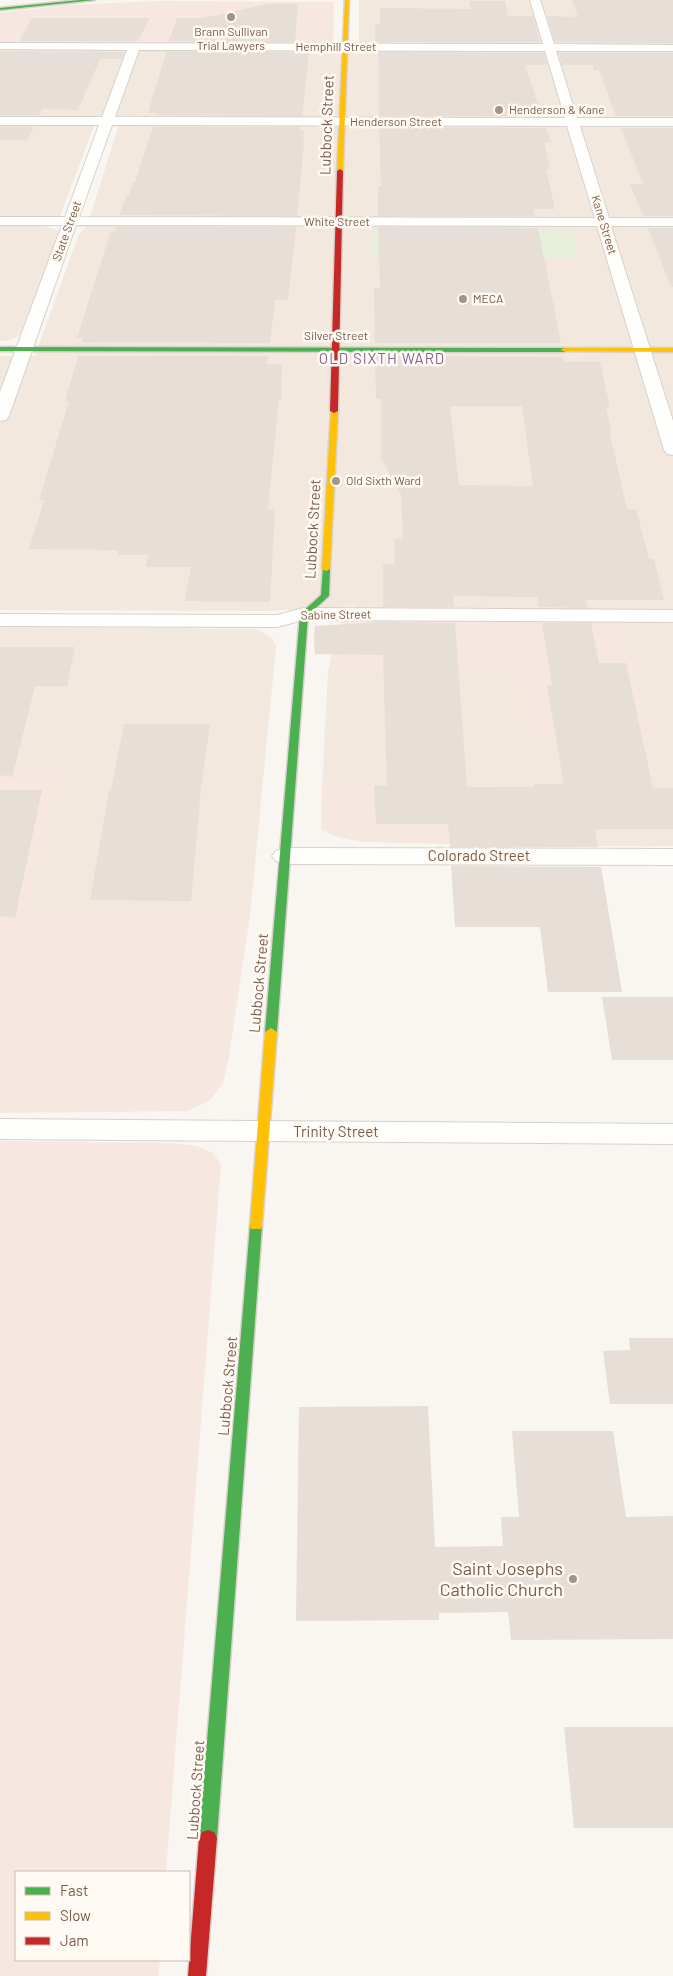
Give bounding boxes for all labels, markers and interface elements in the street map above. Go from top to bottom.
marker: Brann Sullivan Trial Lawyers [225,11,237,23]
place label: Brann Sullivan Trial Lawyers [194,24,268,52]
street label: Hemphill Street [296,39,377,53]
street label: Lubbock Street [315,75,337,175]
place label: Henderson & Kane [509,102,605,116]
marker: Henderson & Kane [493,104,505,116]
street label: Henderson Street [350,114,442,128]
street label: Kane Street [589,193,621,256]
street label: State Street [49,199,83,263]
street label: White Street [304,214,370,228]
place label: MECA [473,291,503,305]
marker: MECA [457,293,469,305]
street label: Silver Street [304,328,368,342]
district label: OLD SIXTH WARD [319,349,445,367]
place label: Old Sixth Ward [346,473,421,487]
marker: Old Sixth Ward [330,475,342,487]
street label: Lubbock Street [300,478,324,579]
street label: Sabine Street [301,606,371,622]
street label: Colorado Street [428,846,530,864]
street label: Lubbock Street [245,932,271,1034]
street label: Trinity Street [293,1122,379,1140]
street label: Lubbock Street [214,1335,240,1437]
place label: Saint Josephs Catholic Church [440,1557,563,1600]
marker: Saint Josephs Catholic Church [567,1573,579,1585]
street label: Lubbock Street [183,1739,207,1841]
legend [15,1871,190,1961]
text: Fast [60,1881,88,1899]
text: Slow [60,1906,91,1924]
text: Jam [60,1931,89,1949]

